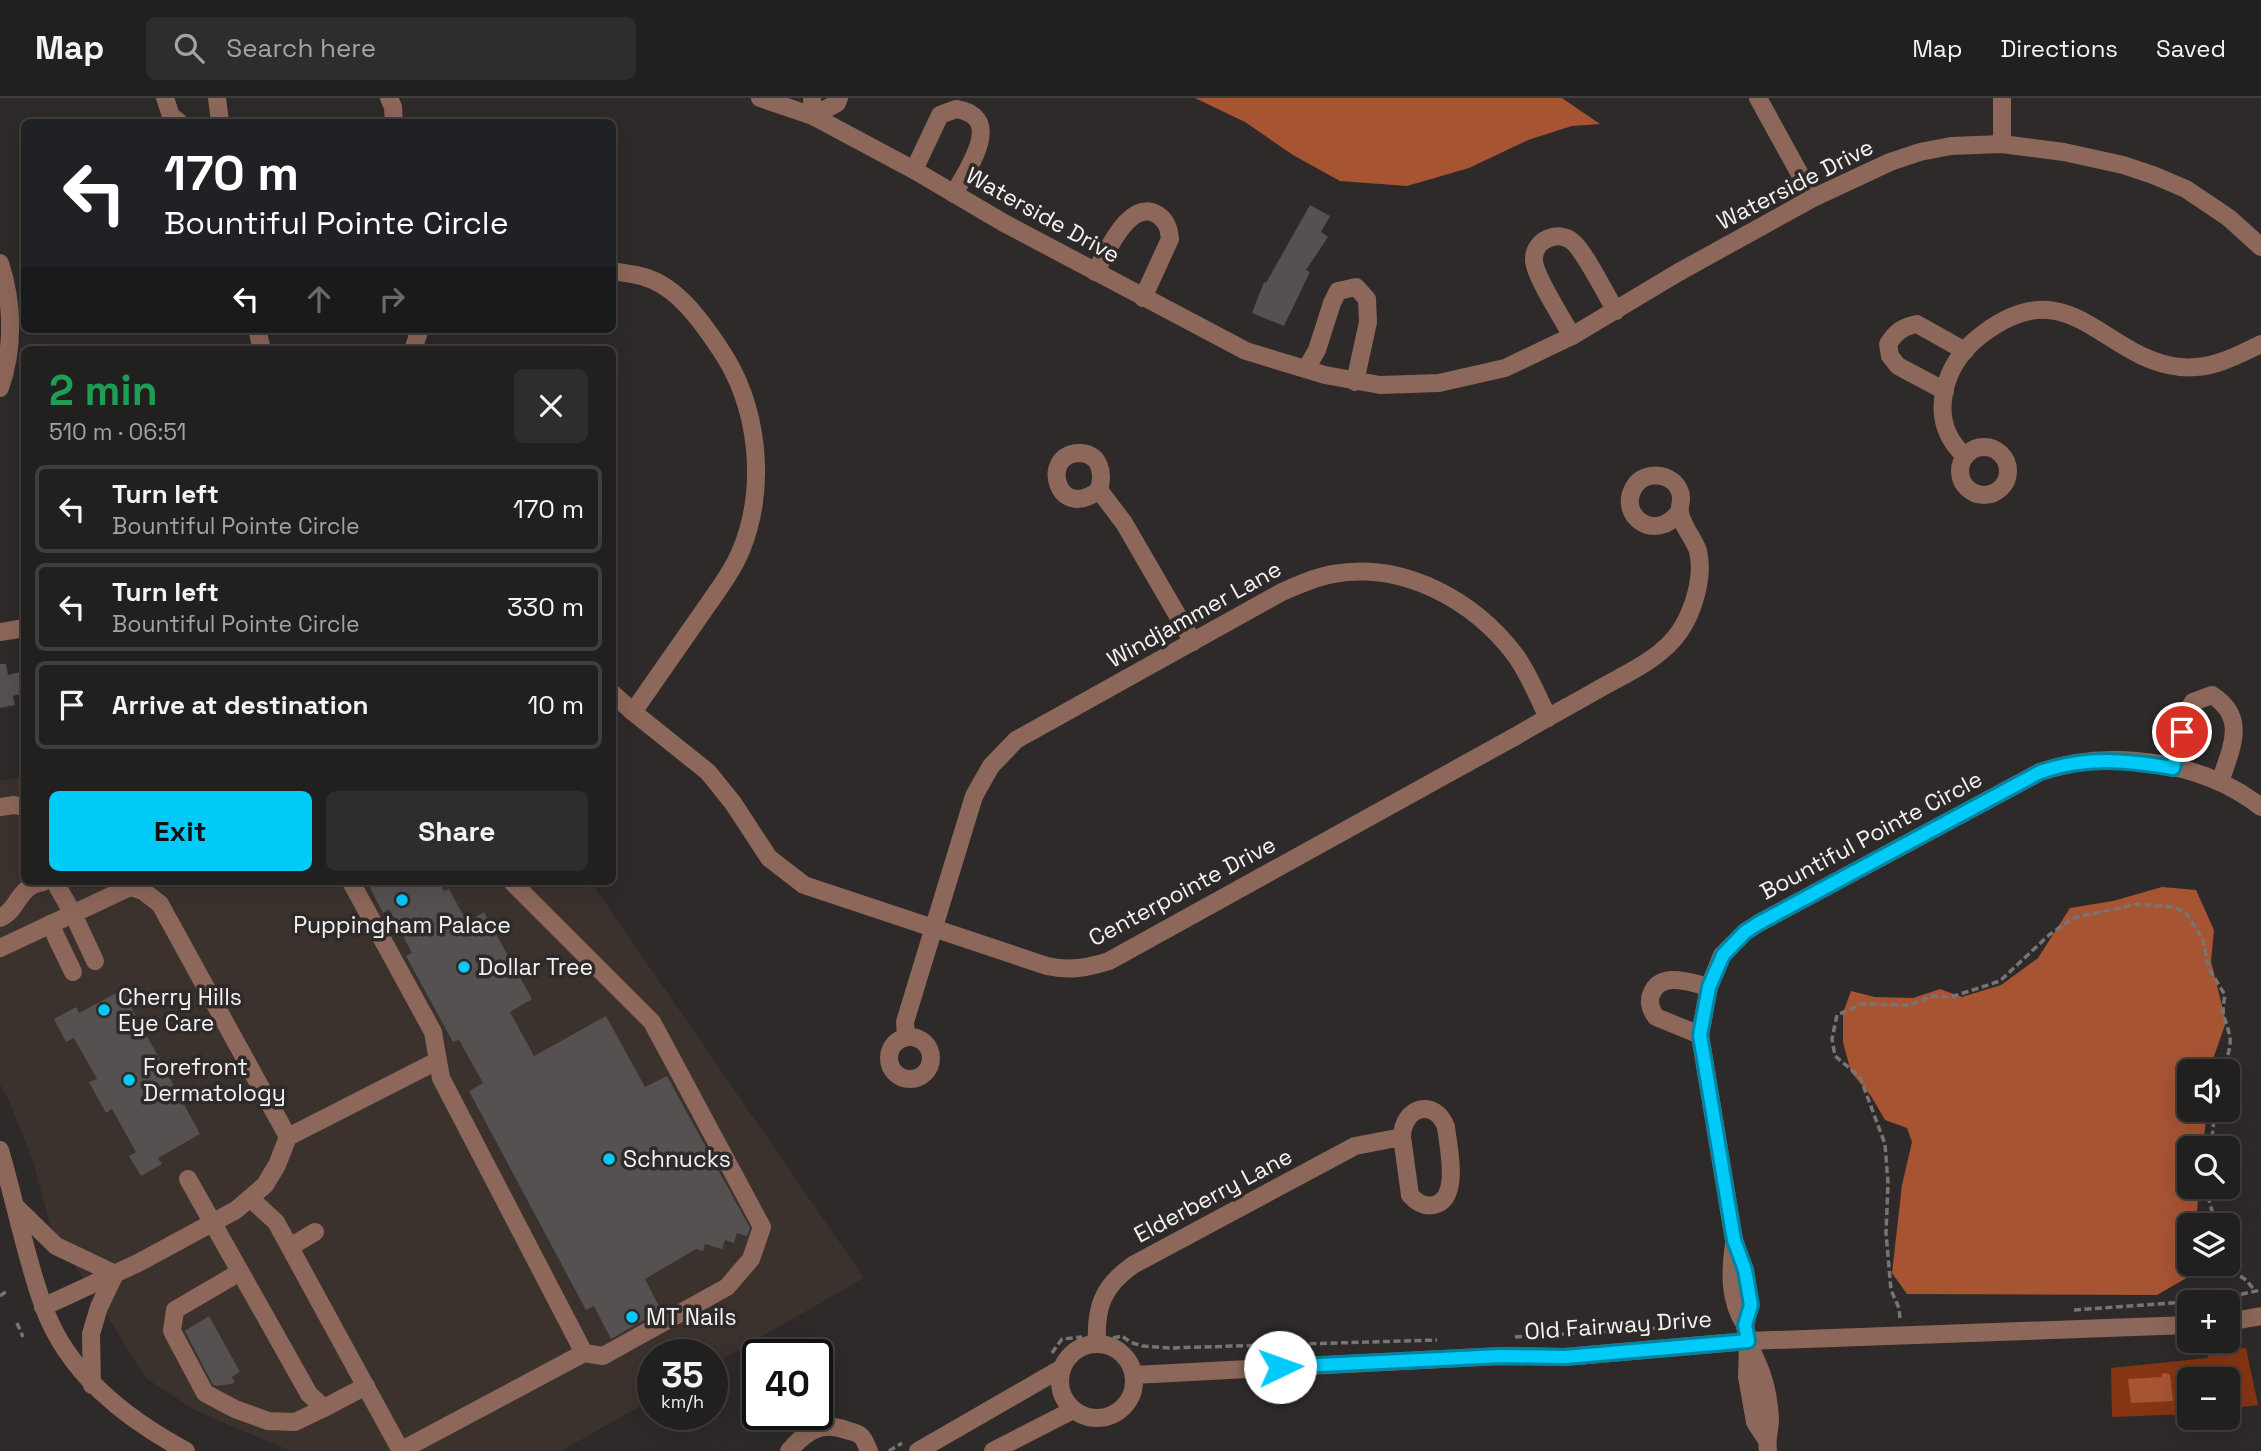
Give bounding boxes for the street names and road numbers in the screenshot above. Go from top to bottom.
street label: Waterside Drive [1712,132,1878,236]
street label: Waterside Drive [961,160,1125,270]
street label: Windjammer Lane [1102,554,1286,674]
street label: Bountiful Pointe Circle [1755,764,1987,906]
street label: Centerpointe Drive [1083,829,1281,953]
street label: Elderberry Lane [1129,1141,1297,1249]
street label: Old Fairway Drive [1523,1303,1713,1347]

